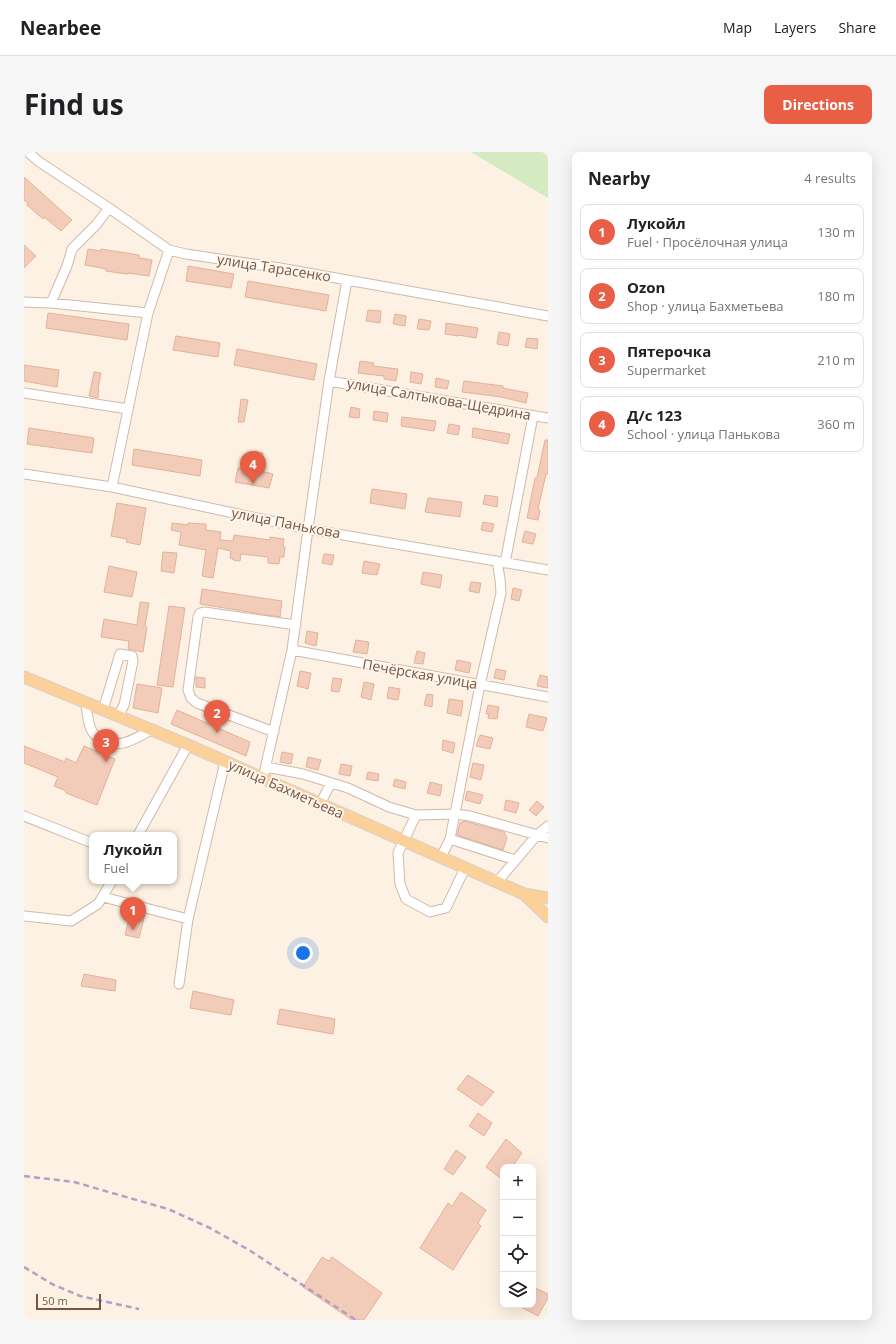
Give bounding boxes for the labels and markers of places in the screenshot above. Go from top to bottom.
pin: 4 [240,451,266,484]
pin: 2 [204,700,230,733]
pin: 3 [93,729,119,762]
pin: 1 [120,897,146,930]

